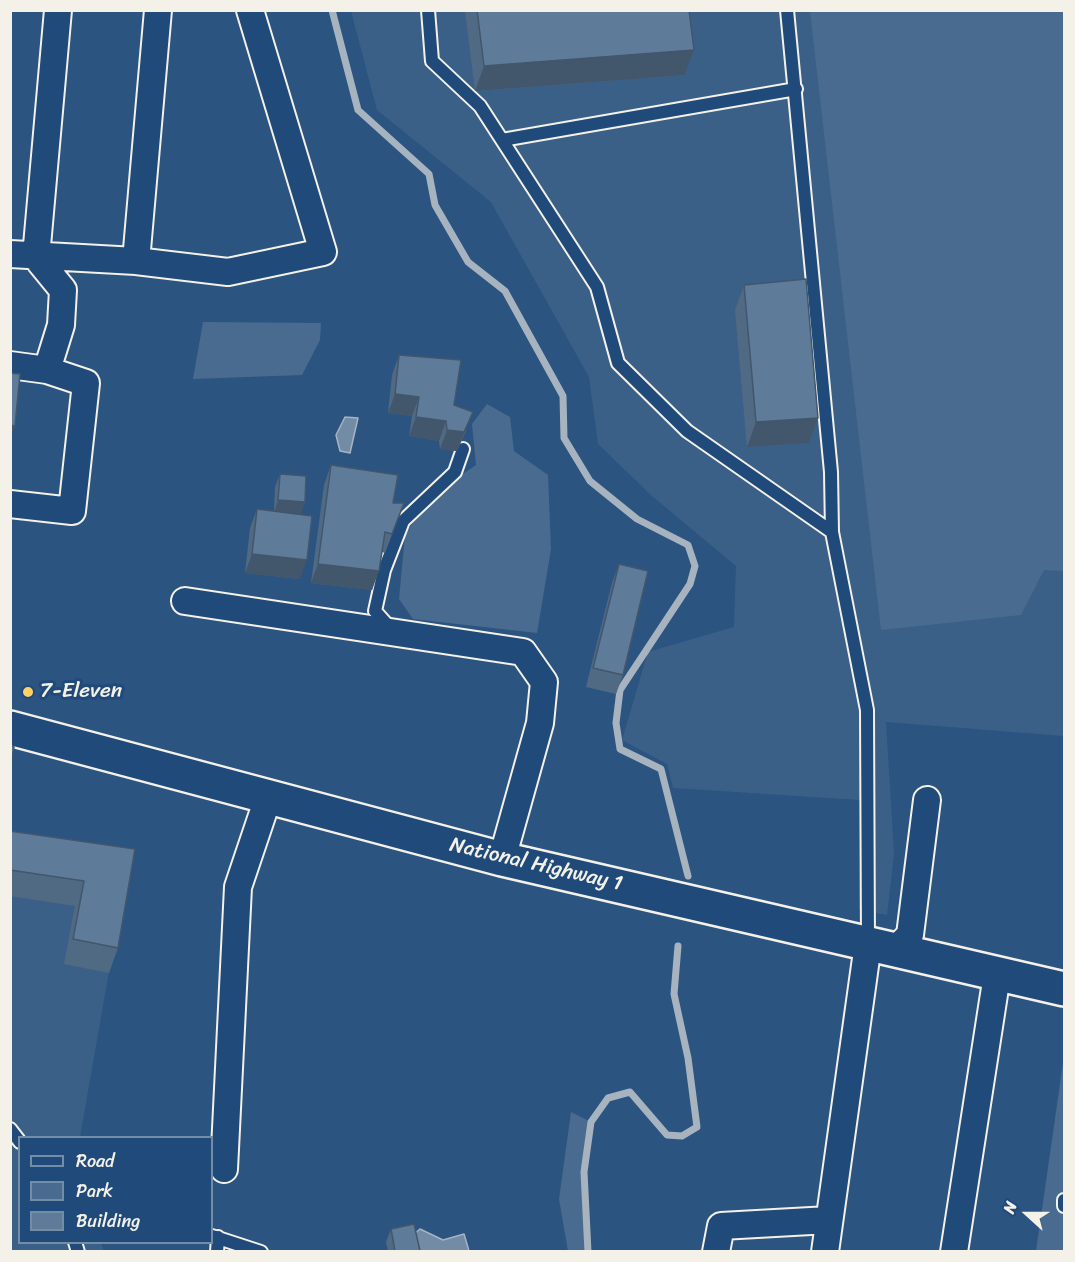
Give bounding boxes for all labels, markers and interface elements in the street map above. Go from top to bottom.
place label: 7-Eleven [40,679,122,705]
marker: 7-Eleven [21,685,35,699]
street label: National Highway 1 [447,833,625,897]
legend [18,1136,213,1244]
text: Road [76,1145,115,1177]
text: Park [76,1175,113,1207]
north arrow [997,1184,1057,1244]
text: N [994,1197,1025,1218]
text: Building [76,1205,140,1237]

